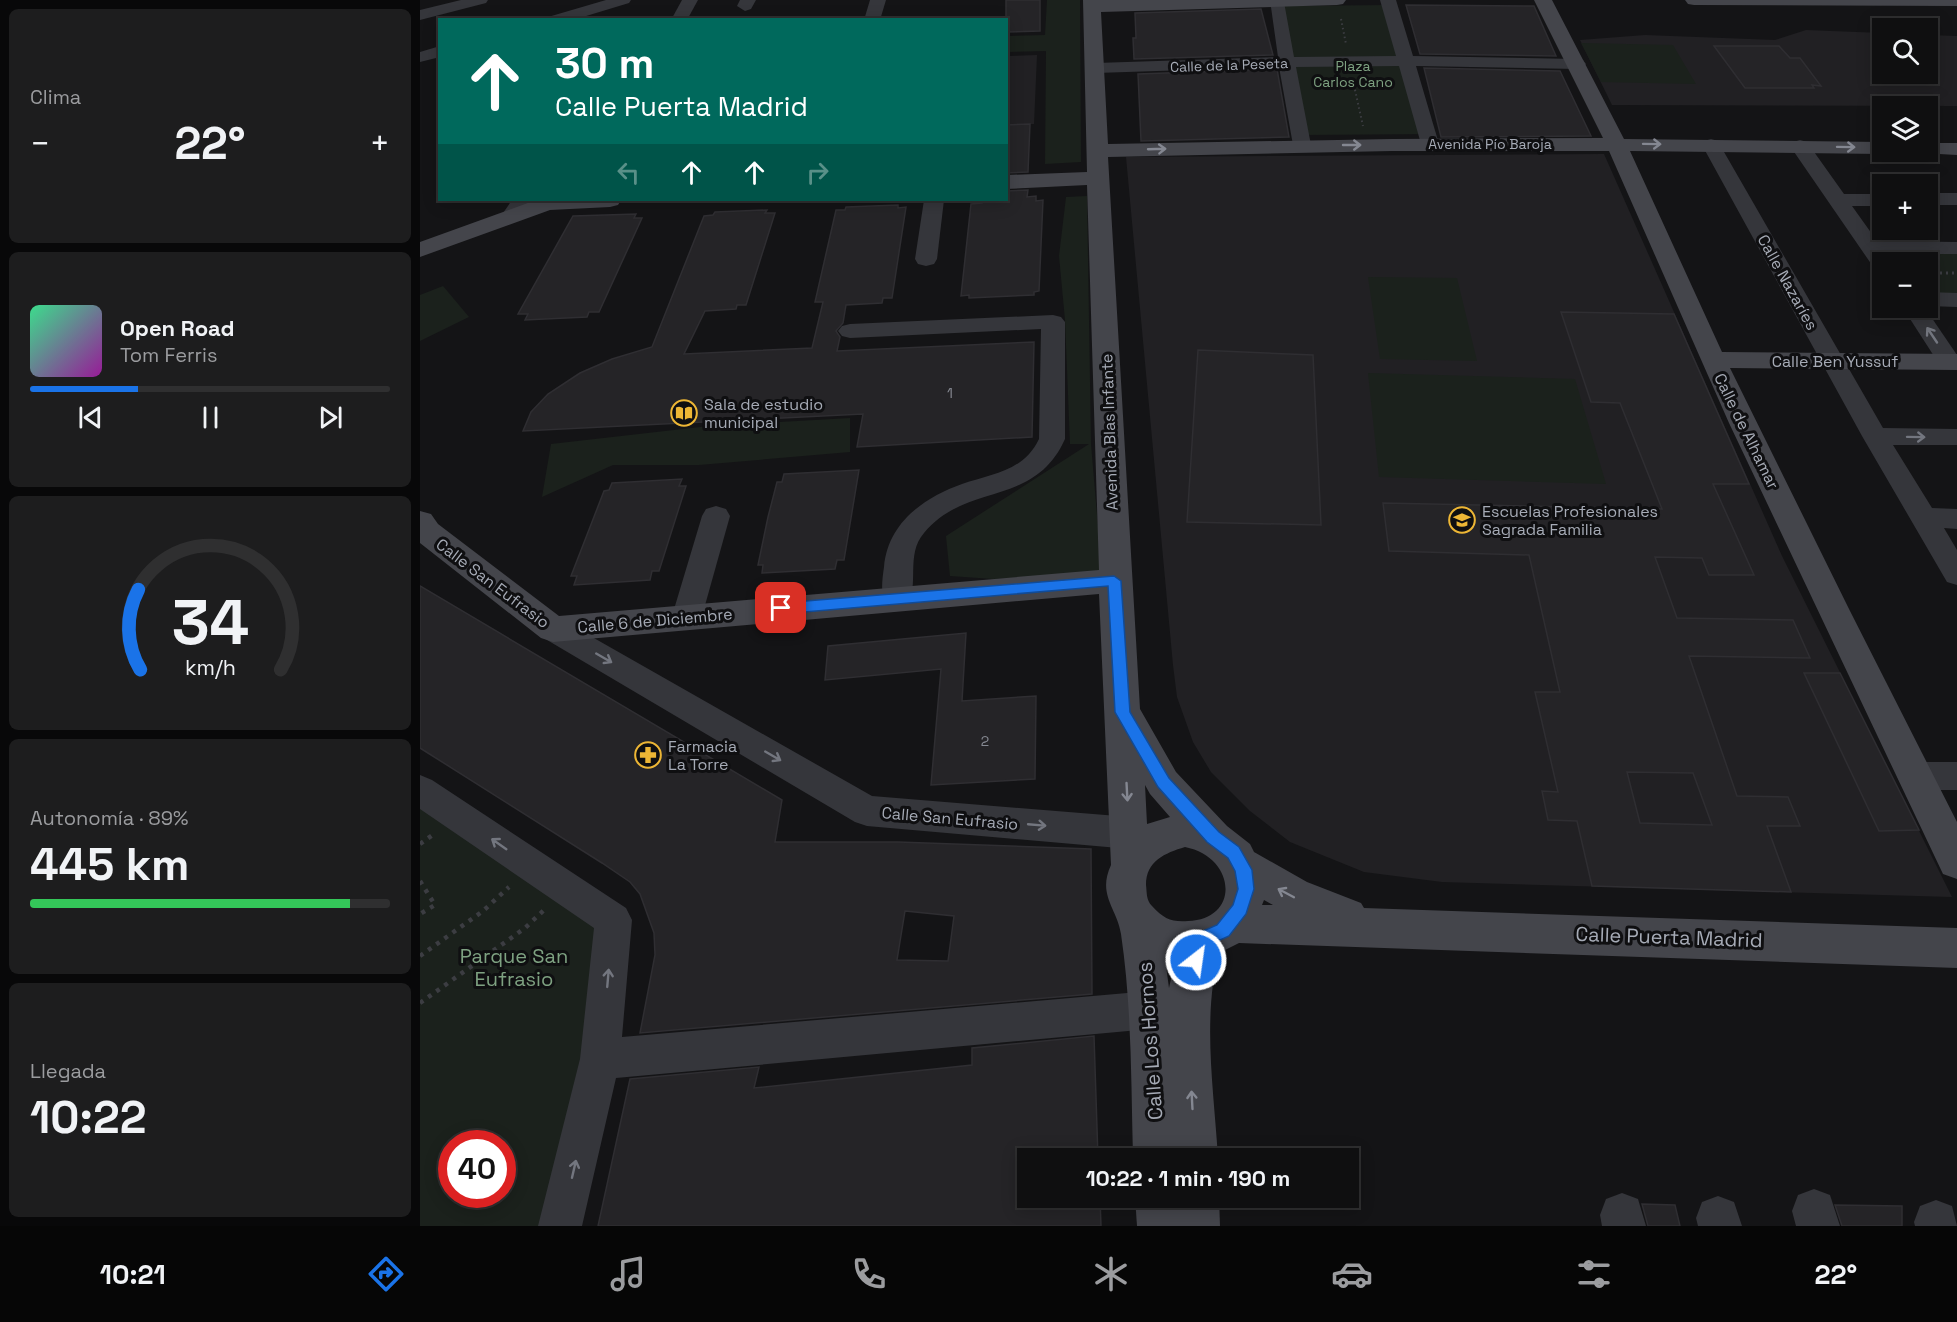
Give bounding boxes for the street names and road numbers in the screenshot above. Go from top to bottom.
street label: Calle de la Peseta [1170,54,1288,76]
street label: Avenida Pío Baroja [1428,135,1552,153]
street label: Calle Nazaríes [1753,231,1822,334]
street label: Calle Ben Yussuf [1772,351,1898,372]
street label: Avenida Blas Infante [1096,353,1123,511]
street label: Calle de Alhamar [1709,370,1784,493]
street label: Calle San Eufrasio [432,534,554,633]
street label: Calle 6 de Diciembre [577,603,733,638]
street label: Calle San Eufrasio [881,802,1019,835]
street label: Calle Puerta Madrid [1575,921,1763,953]
street label: Calle Los Hornos [1132,961,1168,1121]

